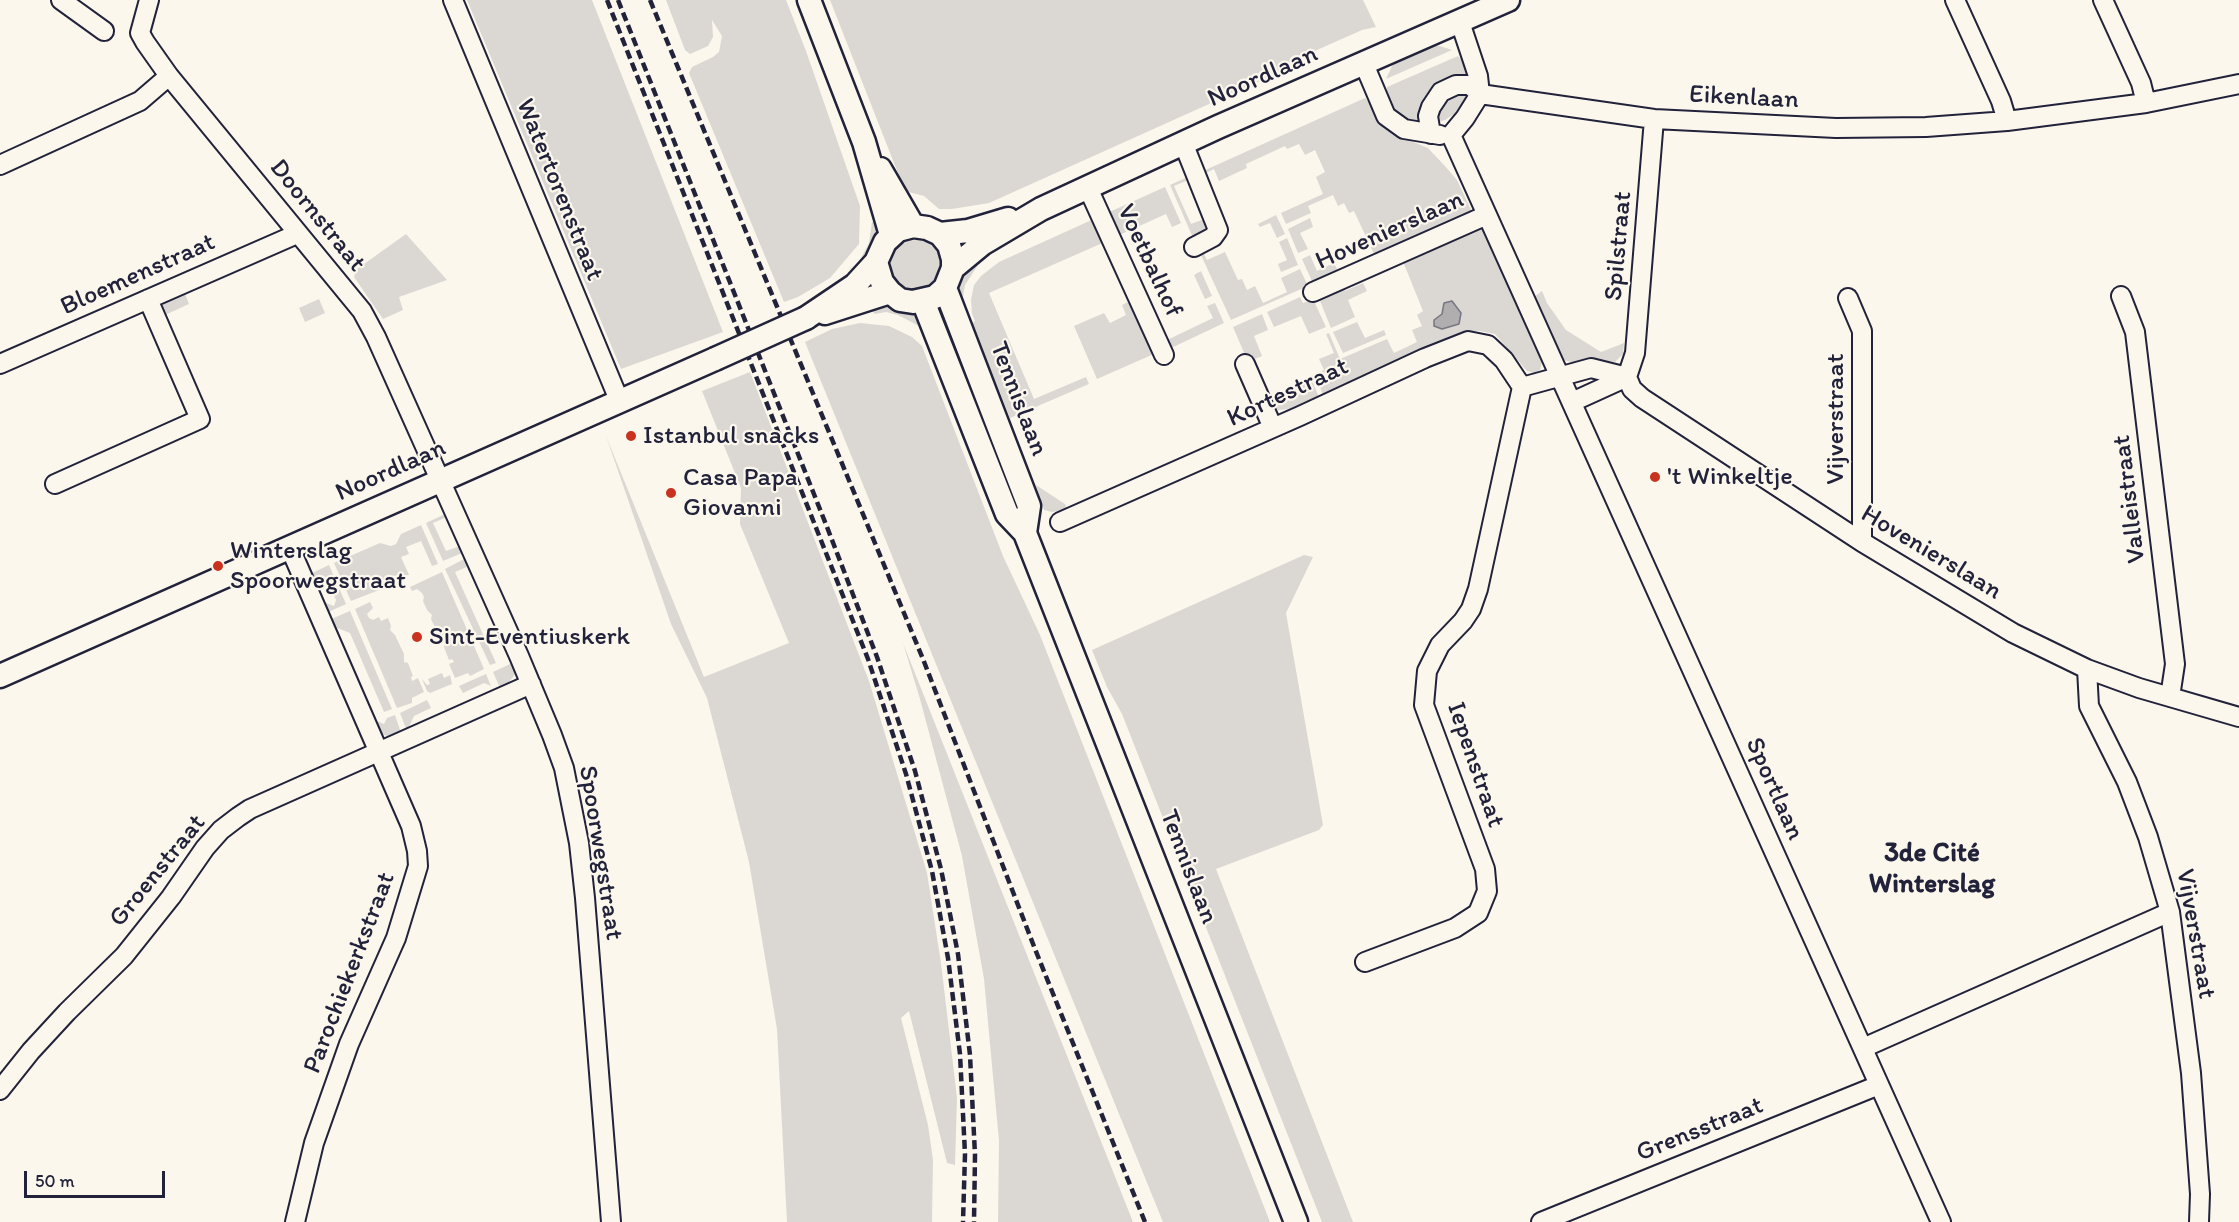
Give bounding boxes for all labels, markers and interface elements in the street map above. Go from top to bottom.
street label: Noordlaan [1203,39,1323,115]
street label: Eikenlaan [1688,80,1800,116]
street label: Watertorenstraat [508,94,610,286]
street label: Doornstraat [262,153,372,279]
street label: Hovenierslaan [1311,184,1469,278]
street label: Spilstraat [1599,190,1639,302]
street label: Voetbalhof [1109,200,1189,322]
street label: Bloemenstraat [56,227,220,323]
street label: Tennislaan [982,338,1054,460]
street label: Kortestraat [1222,351,1354,435]
street label: Vijverstraat [1820,353,1852,485]
place label: Istanbul snacks [643,420,819,452]
marker: Istanbul snacks [624,429,638,443]
street label: Noordlaan [331,433,451,509]
street label: Valleistraat [2107,433,2153,565]
place label: 't Winkeltje [1667,461,1793,493]
place label: Casa Papa Giovanni [683,462,798,524]
marker: 't Winkeltje [1648,470,1662,484]
marker: Casa Papa Giovanni [664,486,678,500]
street label: Hovenierslaan [1855,499,2007,607]
place label: Winterslag Spoorwegstraat [230,535,406,596]
marker: Winterslag Spoorwegstraat [211,559,225,573]
place label: Sint-Eventiuskerk [429,621,630,653]
marker: Sint-Eventiuskerk [410,630,424,644]
street label: Iepenstraat [1439,698,1511,832]
street label: Sportlaan [1738,733,1810,845]
street label: Spoorwegstraat [571,764,629,942]
street label: Tennislaan [1152,806,1224,928]
street label: Groenstraat [103,808,213,934]
district label: 3de Cité Winterslag [1869,838,1995,901]
street label: Vijverstraat [2168,867,2222,1001]
street label: Parochiekerkstraat [297,868,403,1078]
street label: Grensstraat [1632,1090,1768,1170]
scale bar [27,1159,168,1197]
text: 50 m [35,1170,75,1192]

